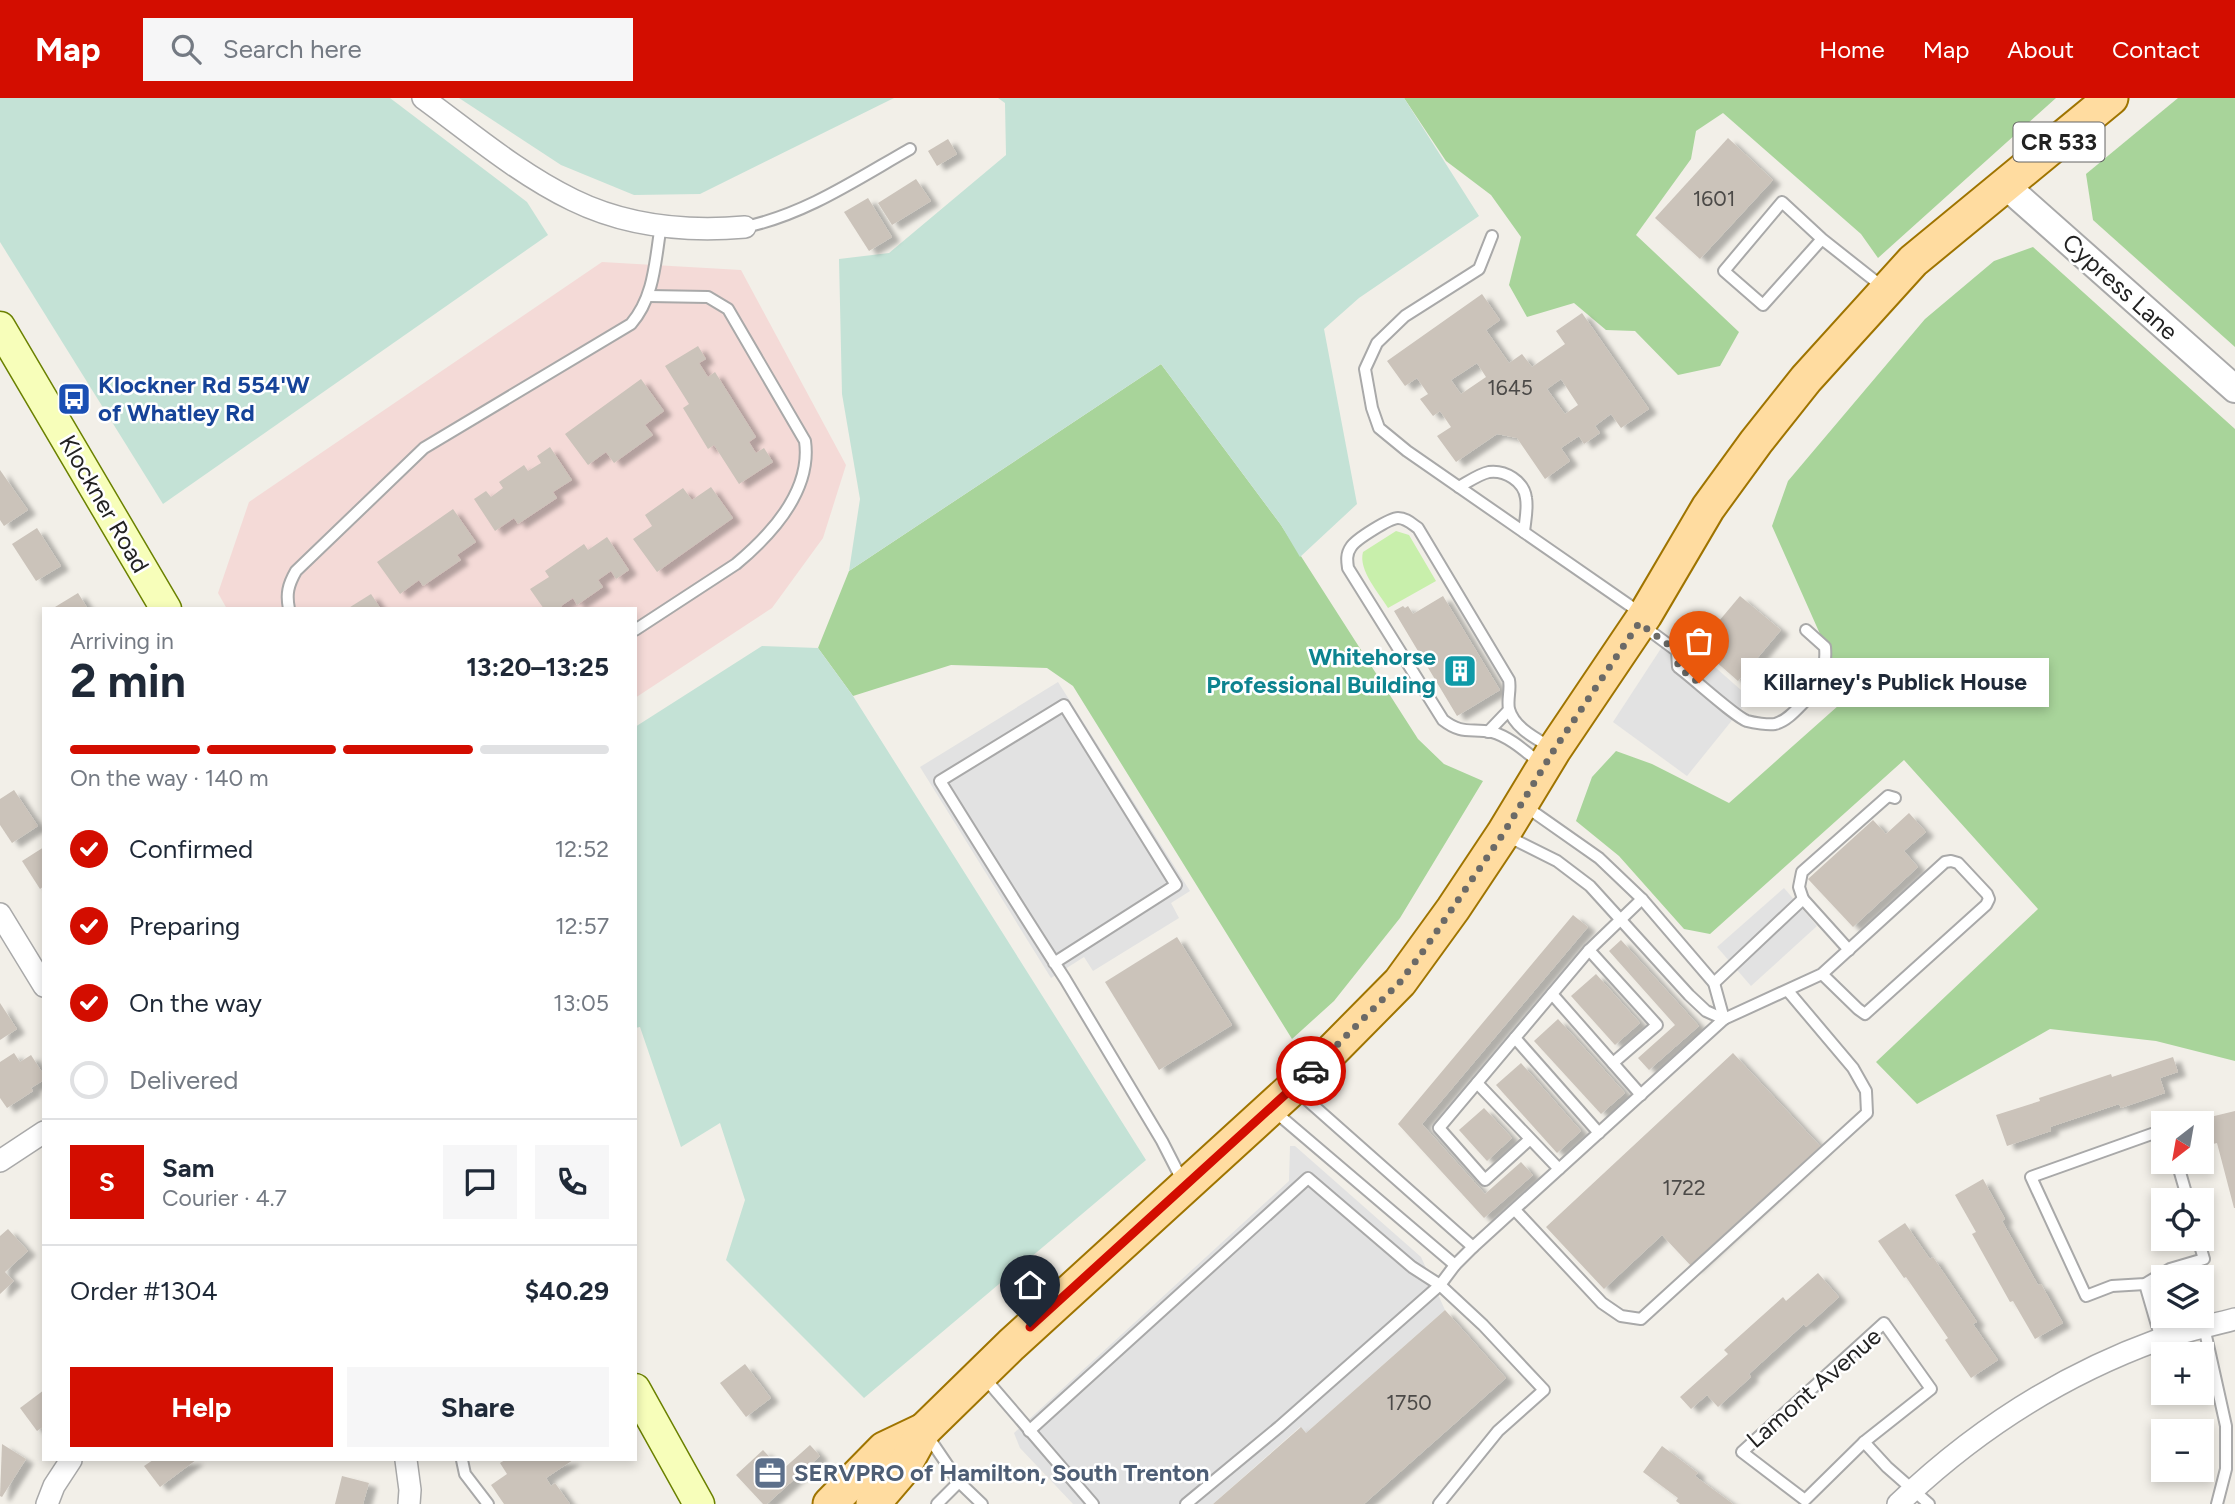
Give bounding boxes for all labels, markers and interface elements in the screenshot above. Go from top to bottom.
search box [143,18,633,81]
text: Map [35,30,101,69]
icon: search [167,30,205,68]
text: Search here [223,33,362,65]
text: Home [1819,35,1885,64]
text: Map [1923,35,1969,64]
text: About [2007,35,2074,64]
text: Contact [2112,35,2200,64]
road number: CR 533 [2014,122,2104,162]
house number: 1601 [1693,186,1735,211]
street label: Cypress Lane [2057,227,2184,346]
place label: Klockner Rd 554'W of Whatley Rd [98,370,310,427]
house number: 1645 [1487,375,1533,400]
bus stop icon: Klockner Rd 554'W of Whatley Rd [55,380,93,418]
street label: Klockner Road [53,430,156,578]
pin [1669,611,1729,683]
icon: bag [1680,622,1718,660]
text: Arriving in [70,627,174,655]
place label: Whitehorse Professional Building [1206,642,1436,699]
text: 13:20–13:25 [466,651,609,683]
building icon: Whitehorse Professional Building [1441,652,1479,690]
text: 2 min [70,653,186,709]
callout: Killarney's Publick House [1741,658,2049,708]
text: Killarney's Publick House [1763,668,2027,696]
text: On the way · 140 m [70,764,269,792]
icon: check [70,830,108,868]
text: Confirmed [129,833,253,865]
text: 12:52 [555,835,609,863]
icon: check [70,907,108,945]
text: Preparing [129,910,240,942]
text: 12:57 [555,912,609,940]
icon: check [70,984,108,1022]
text: On the way [129,987,262,1019]
text: 13:05 [553,989,609,1017]
courier [1276,1036,1346,1106]
icon: car [1292,1052,1330,1090]
text: Delivered [129,1064,238,1096]
north arrow [2151,1111,2214,1174]
map controls [2151,1111,2214,1482]
button: chat [443,1145,517,1219]
button: phone [535,1145,609,1219]
text: Sam [162,1152,214,1184]
text: S [99,1166,115,1198]
house number: 1722 [1662,1175,1706,1200]
text: Courier · 4.7 [162,1184,287,1212]
button: locate [2151,1188,2214,1251]
pin [1000,1255,1060,1327]
button: layers [2151,1265,2214,1328]
icon: home [1011,1266,1049,1304]
text: Order #1304 [70,1275,218,1307]
text: $40.29 [525,1275,609,1307]
street label: Lamont Avenue [1741,1321,1887,1454]
button: + [2151,1342,2214,1405]
button: Help [70,1367,333,1447]
button: Share [347,1367,609,1447]
house number: 1750 [1386,1390,1432,1415]
button: − [2151,1419,2214,1482]
office icon: SERVPRO of Hamilton, South Trenton [751,1454,789,1492]
place label: SERVPRO of Hamilton, South Trenton [794,1458,1209,1487]

